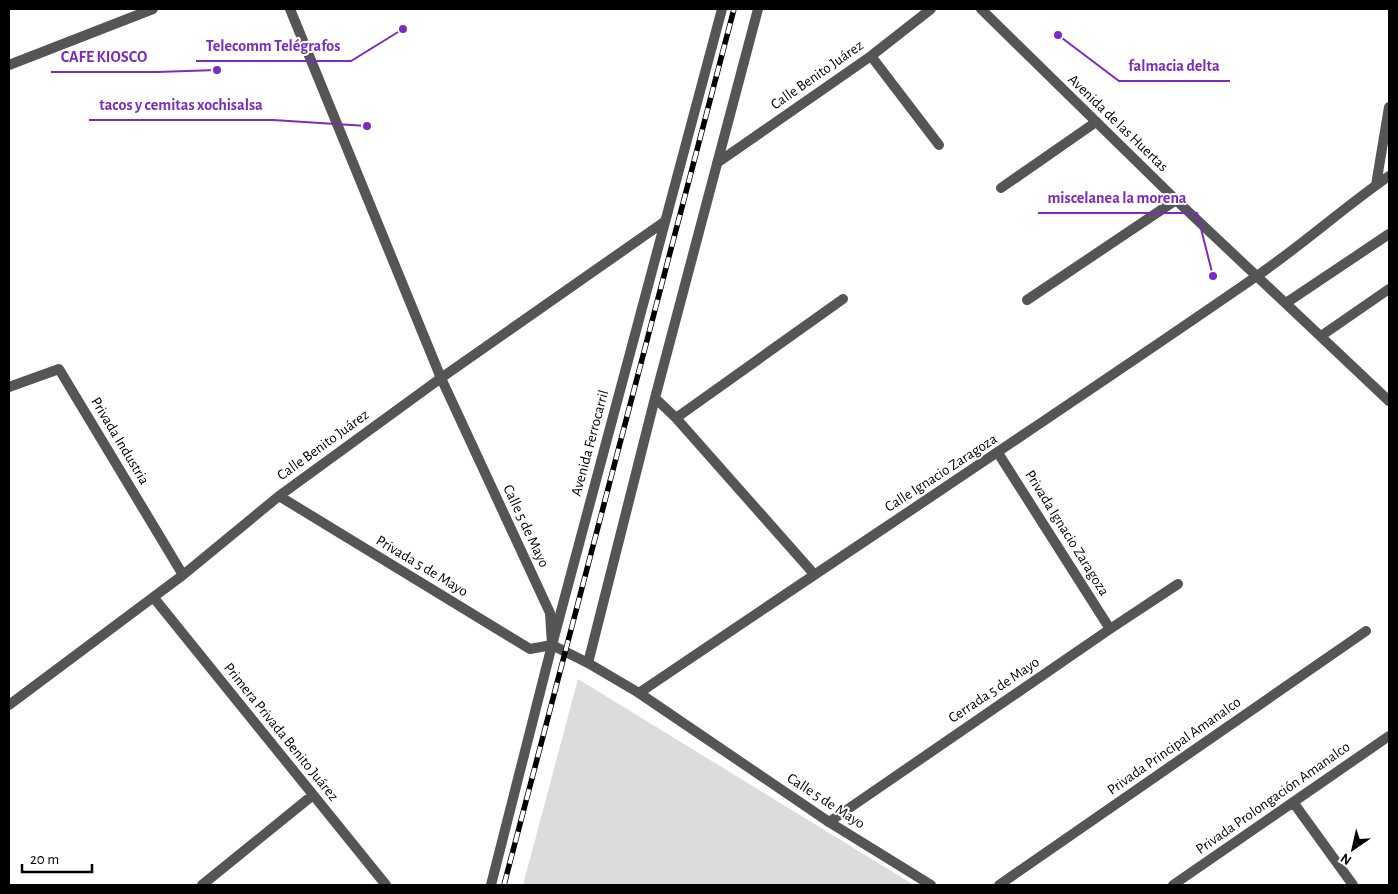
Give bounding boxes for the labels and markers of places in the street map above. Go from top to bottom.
callout: Telecomm Telégrafos [196,30,351,61]
callout: CAFE KIOSCO [51,41,157,72]
callout: falmacia delta [1119,50,1230,81]
callout: tacos y cemitas xochisalsa [89,89,273,120]
callout: miscelanea la morena [1038,182,1197,213]

